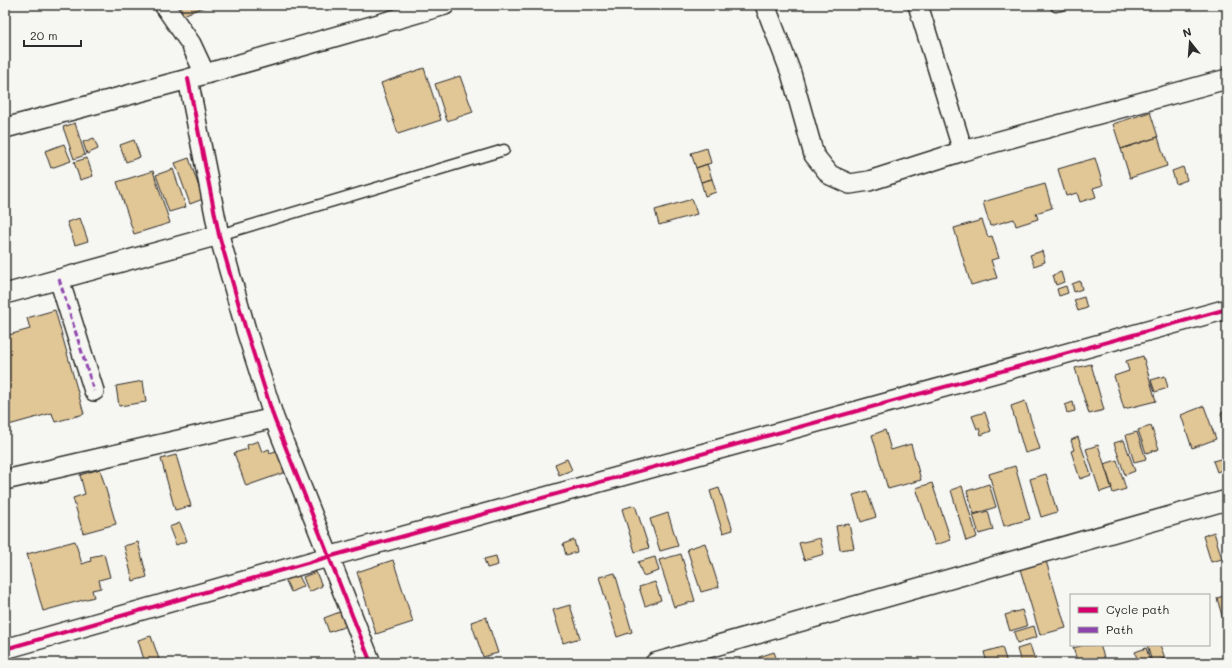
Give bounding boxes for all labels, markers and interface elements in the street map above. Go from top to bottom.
scale bar [24,22,81,48]
north arrow [1170,22,1210,62]
text: N [1181,24,1193,40]
text: 20 m [30,27,58,43]
legend [1070,594,1210,646]
text: Cycle path [1106,601,1169,617]
text: Path [1106,621,1133,637]

